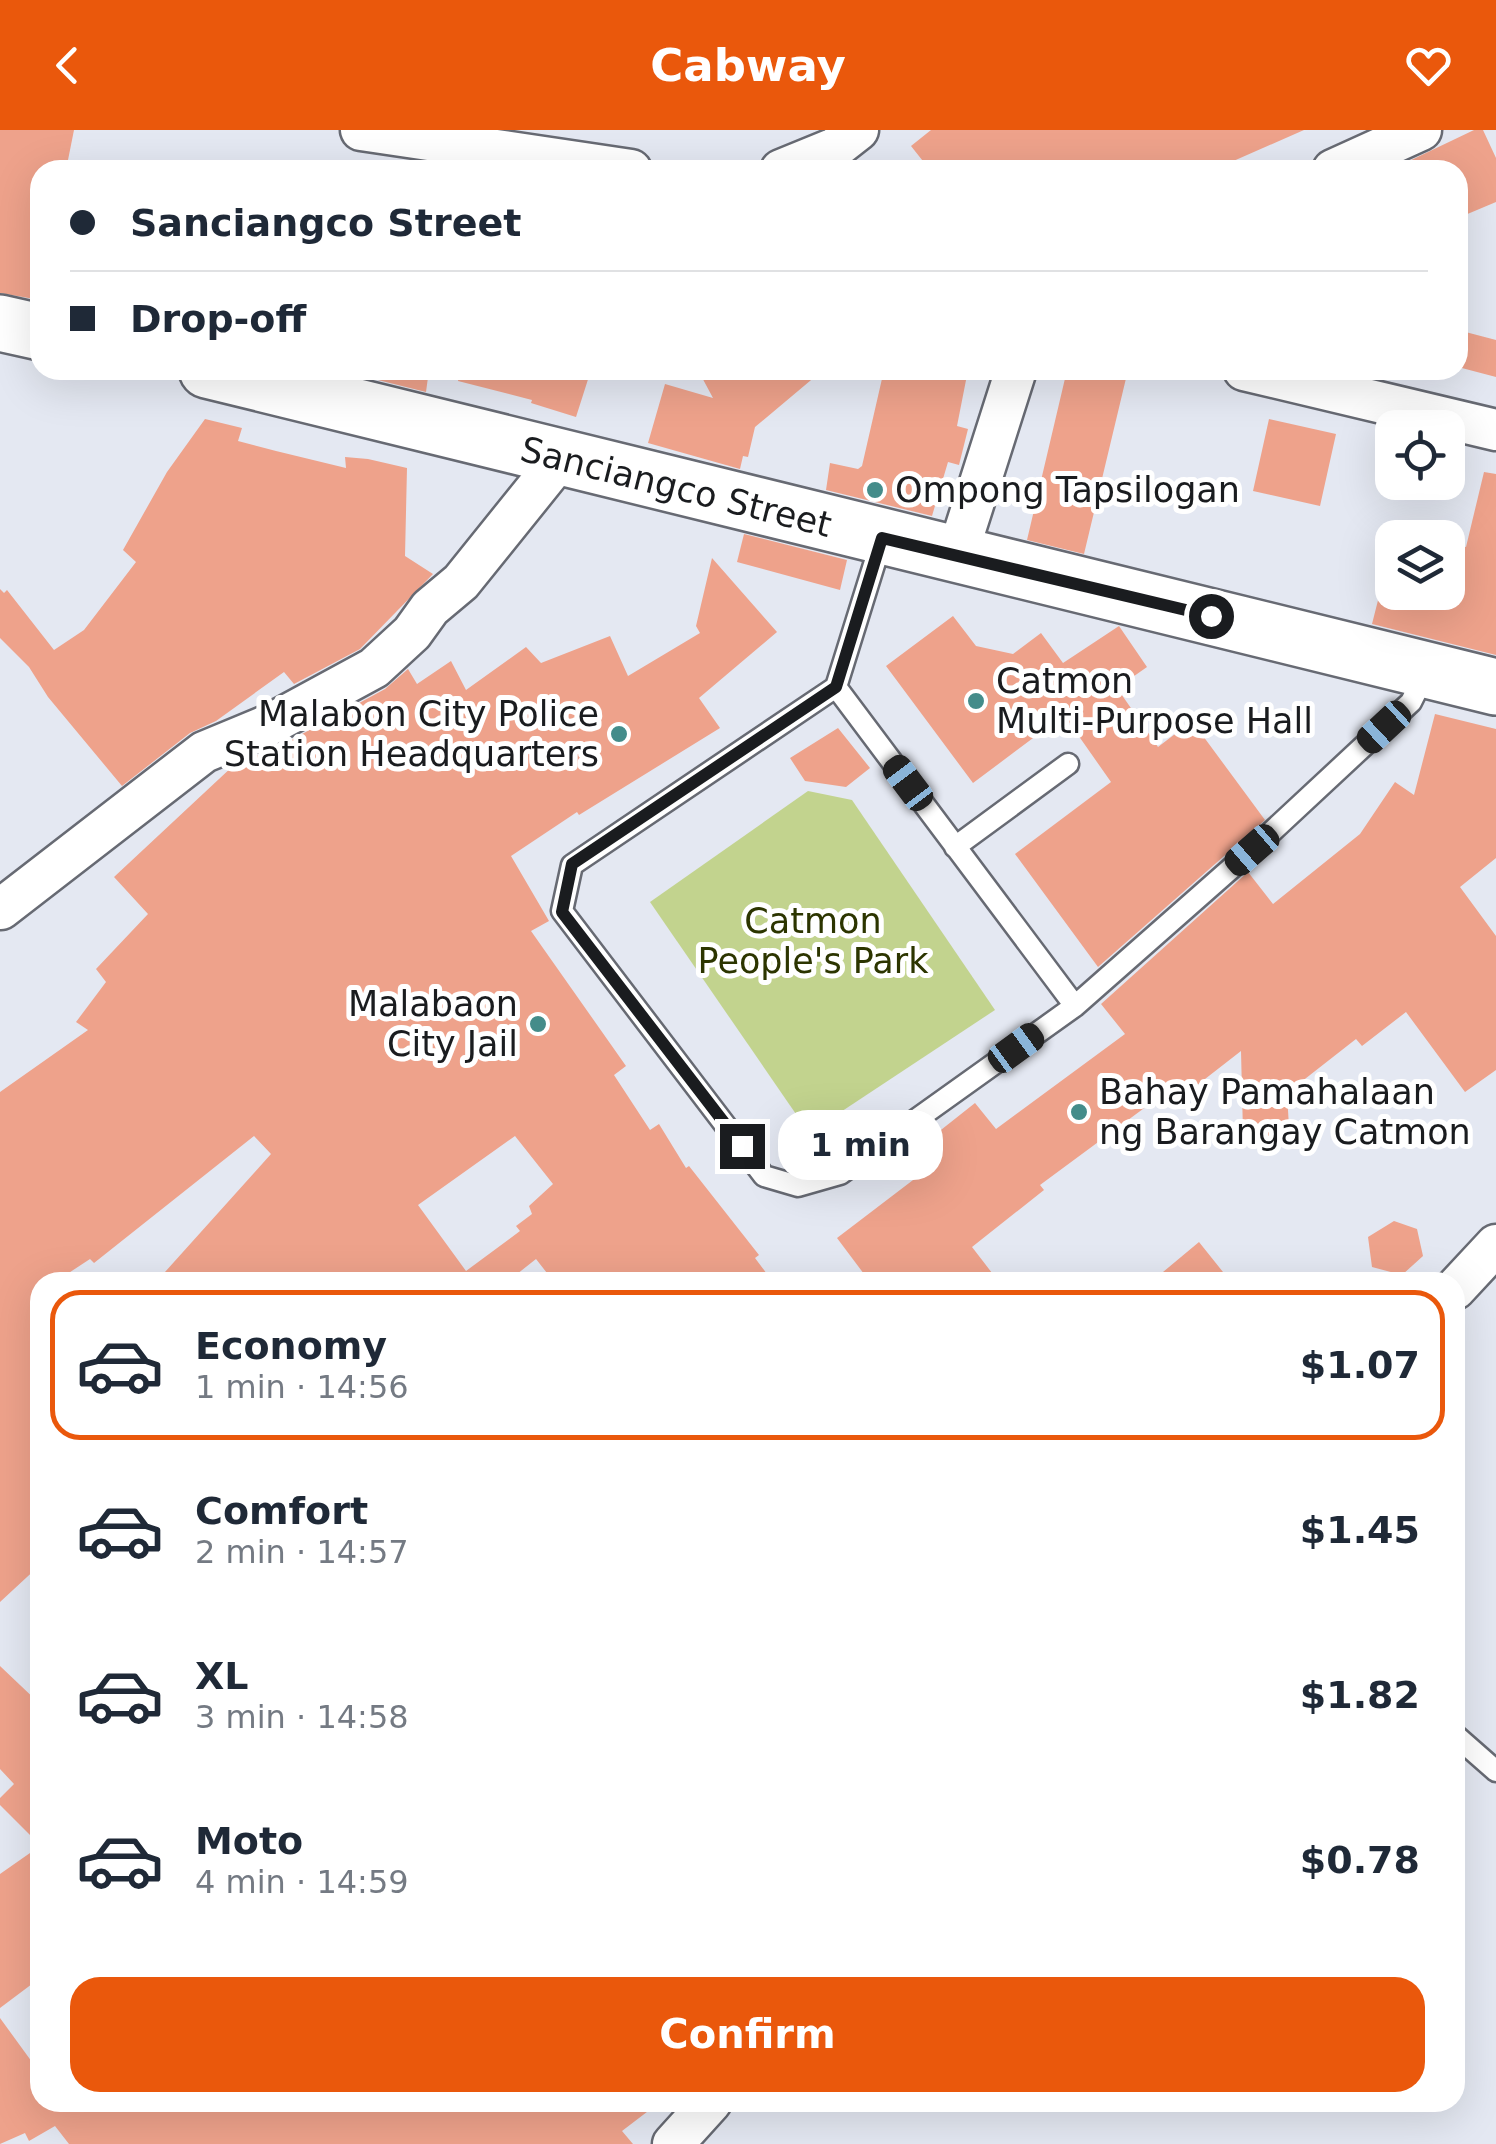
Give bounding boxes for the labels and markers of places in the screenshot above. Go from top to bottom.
place label: Ompong Tapsilogan [895,470,1240,510]
marker: Ompong Tapsilogan [864,479,886,501]
place label: Catmon Multi-Purpose Hall [996,661,1313,741]
marker: Catmon Multi-Purpose Hall [965,690,987,712]
place label: Malabon City Police Station Headquarters [224,694,599,774]
marker: Malabon City Police Station Headquarters [608,723,630,745]
place label: Malabaon City Jail [348,984,518,1064]
marker: Malabaon City Jail [527,1013,549,1035]
place label: Bahay Pamahalaan ng Barangay Catmon [1099,1072,1471,1152]
marker: Bahay Pamahalaan ng Barangay Catmon [1068,1101,1090,1123]

